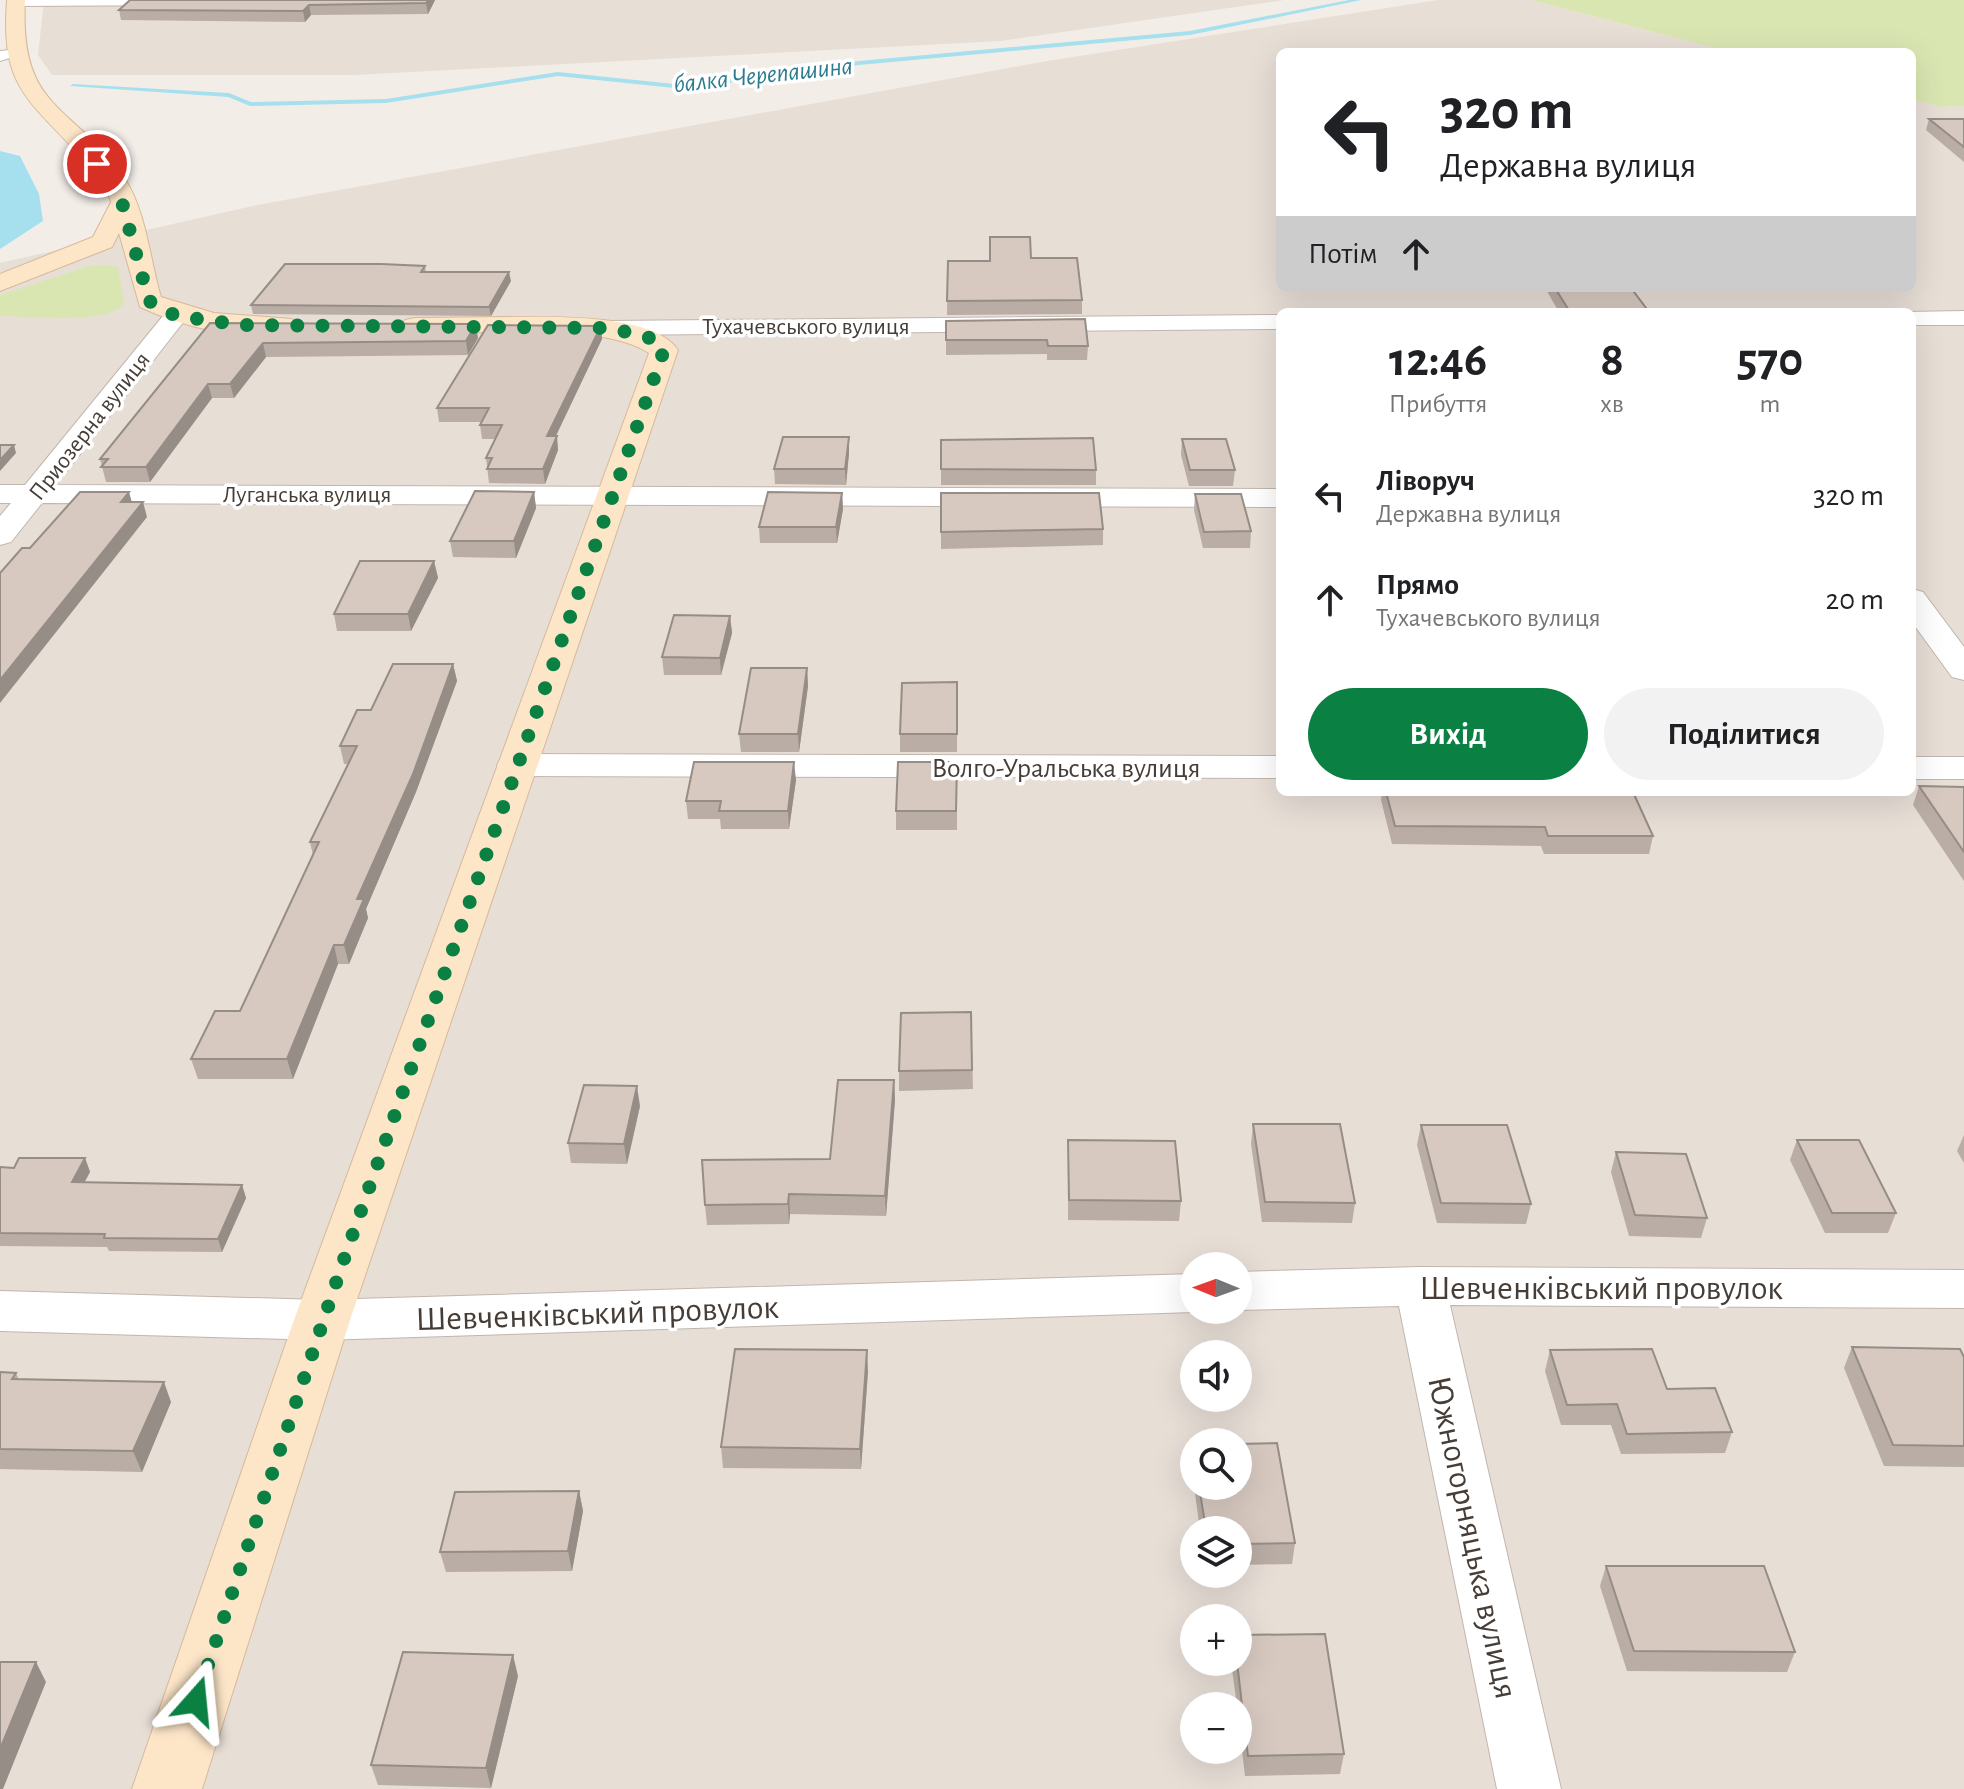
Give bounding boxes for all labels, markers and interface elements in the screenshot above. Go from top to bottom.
water label: балка Черепашина [672,53,854,97]
icon: left [1308,80,1412,184]
text: 320 m [1440,83,1573,139]
pin [63,130,131,198]
icon: arrive [75,142,119,186]
text: Державна вулиця [1440,148,1697,184]
icon: ahead [1394,232,1438,276]
text: Потім [1308,239,1378,269]
street label: Тухачевського вулиця [702,315,910,339]
text: 12:46 [1389,337,1487,385]
text: 8 [1600,337,1624,385]
text: 570 [1737,337,1803,385]
street label: Приозерна вулиця [25,348,155,505]
text: Прибуття [1389,391,1487,417]
text: хв [1600,391,1624,417]
text: m [1760,391,1780,417]
text: Ліворуч [1376,466,1475,496]
icon: left [1308,474,1352,518]
text: 320 m [1813,481,1884,511]
street label: Луганська вулиця [223,483,391,507]
text: Державна вулиця [1376,501,1561,527]
text: Прямо [1376,570,1459,600]
icon: ahead [1308,578,1352,622]
text: 20 m [1826,585,1884,615]
text: Тухачевського вулиця [1376,605,1601,631]
button: Вихід [1308,688,1588,780]
button: Поділитися [1604,688,1884,780]
street label: Волго-Уральська вулиця [931,755,1201,783]
north arrow [1180,1252,1252,1324]
map controls [1180,1252,1252,1764]
street label: Шевченківський провулок [1419,1272,1783,1306]
street label: Шевченківський провулок [415,1291,780,1337]
button: sound [1180,1340,1252,1412]
street label: Южногорняцька вулиця [1421,1373,1523,1702]
button: search [1180,1428,1252,1500]
button: layers [1180,1516,1252,1588]
button: + [1180,1604,1252,1676]
position arrow [154,1659,238,1743]
button: − [1180,1692,1252,1764]

